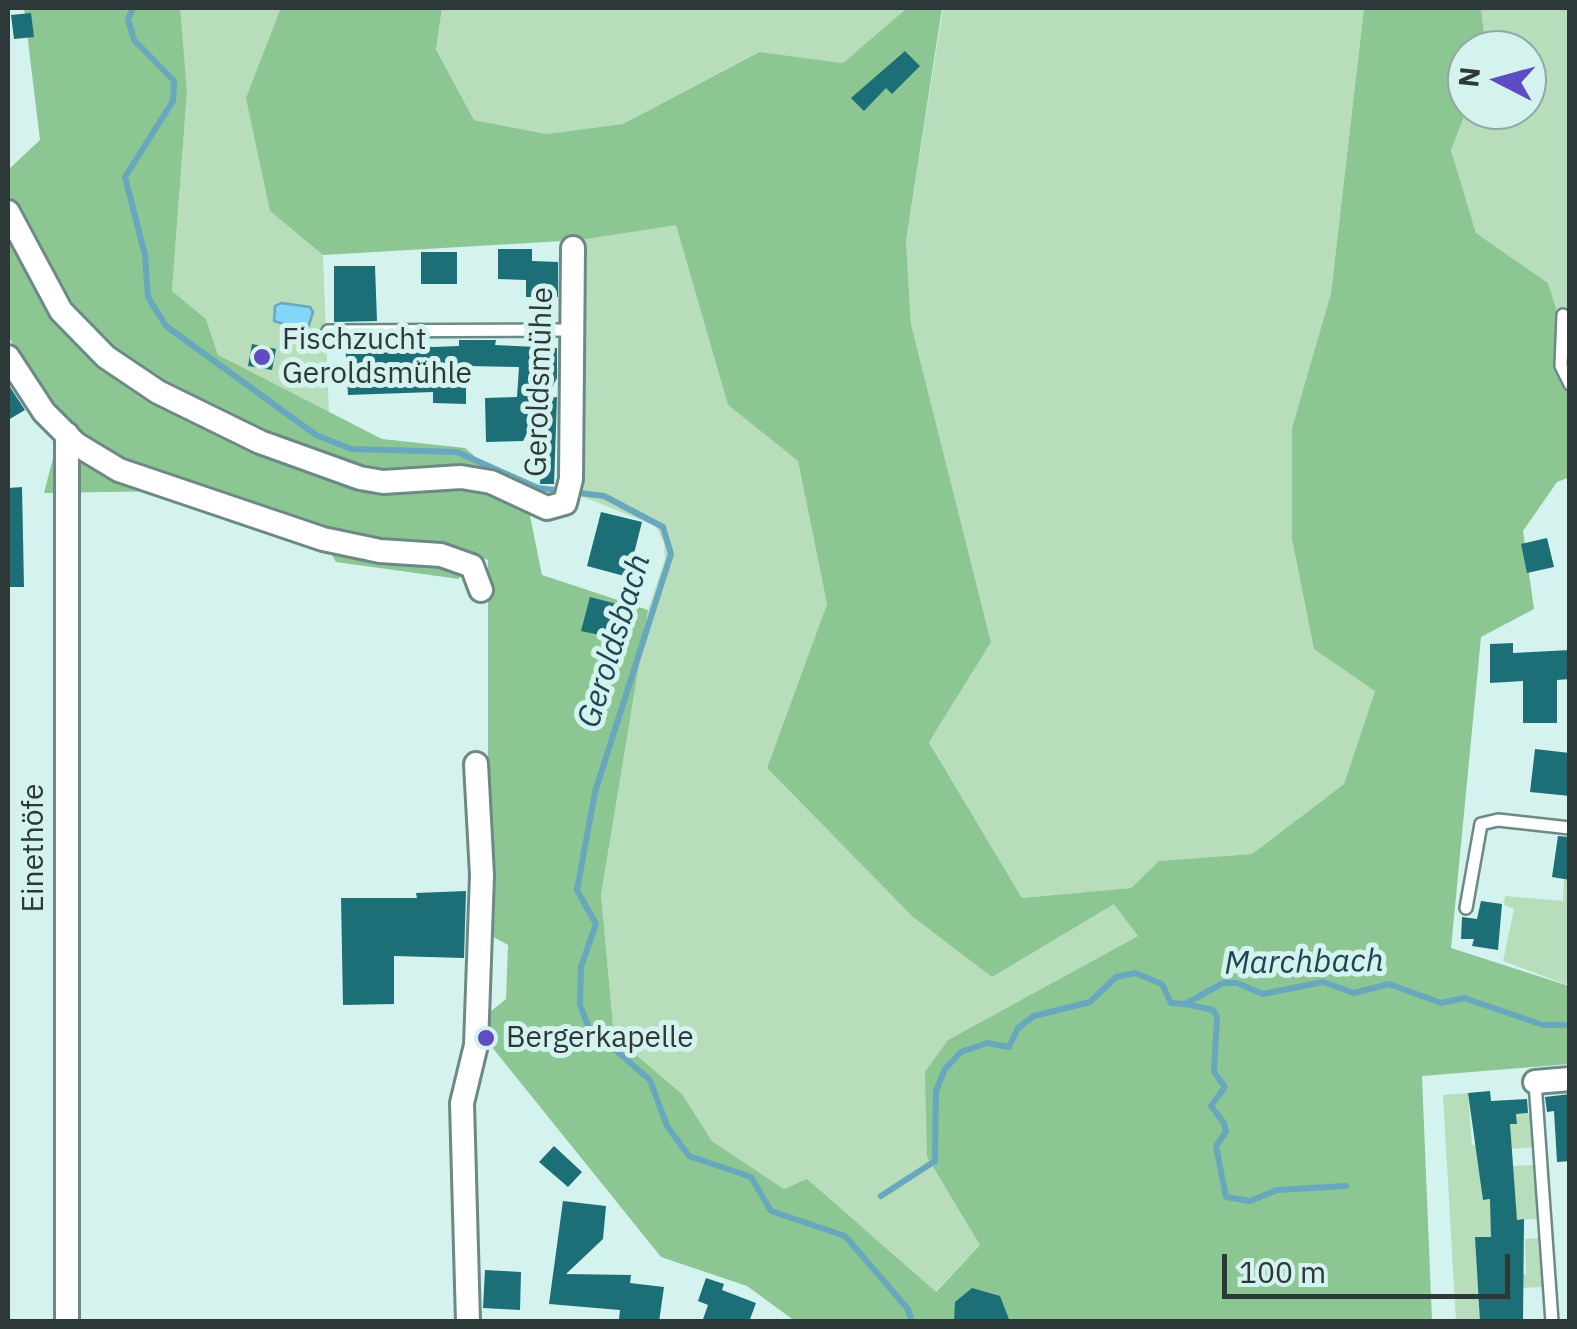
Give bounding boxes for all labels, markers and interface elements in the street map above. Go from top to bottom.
north arrow [1447,30,1547,130]
text: N [1449,65,1488,89]
street label: Geroldsmühle [519,286,561,478]
place label: Fischzucht Geroldsmühle [282,322,472,392]
marker: Fischzucht Geroldsmühle [251,346,273,368]
water label: Geroldsbach [570,550,660,732]
street label: Einethöfe [16,784,52,912]
water label: Marchbach [1224,942,1384,984]
place label: Bergerkapelle [506,1020,694,1056]
marker: Bergerkapelle [475,1027,497,1049]
scale bar [1227,1234,1514,1296]
text: 100 m [1239,1252,1326,1291]

